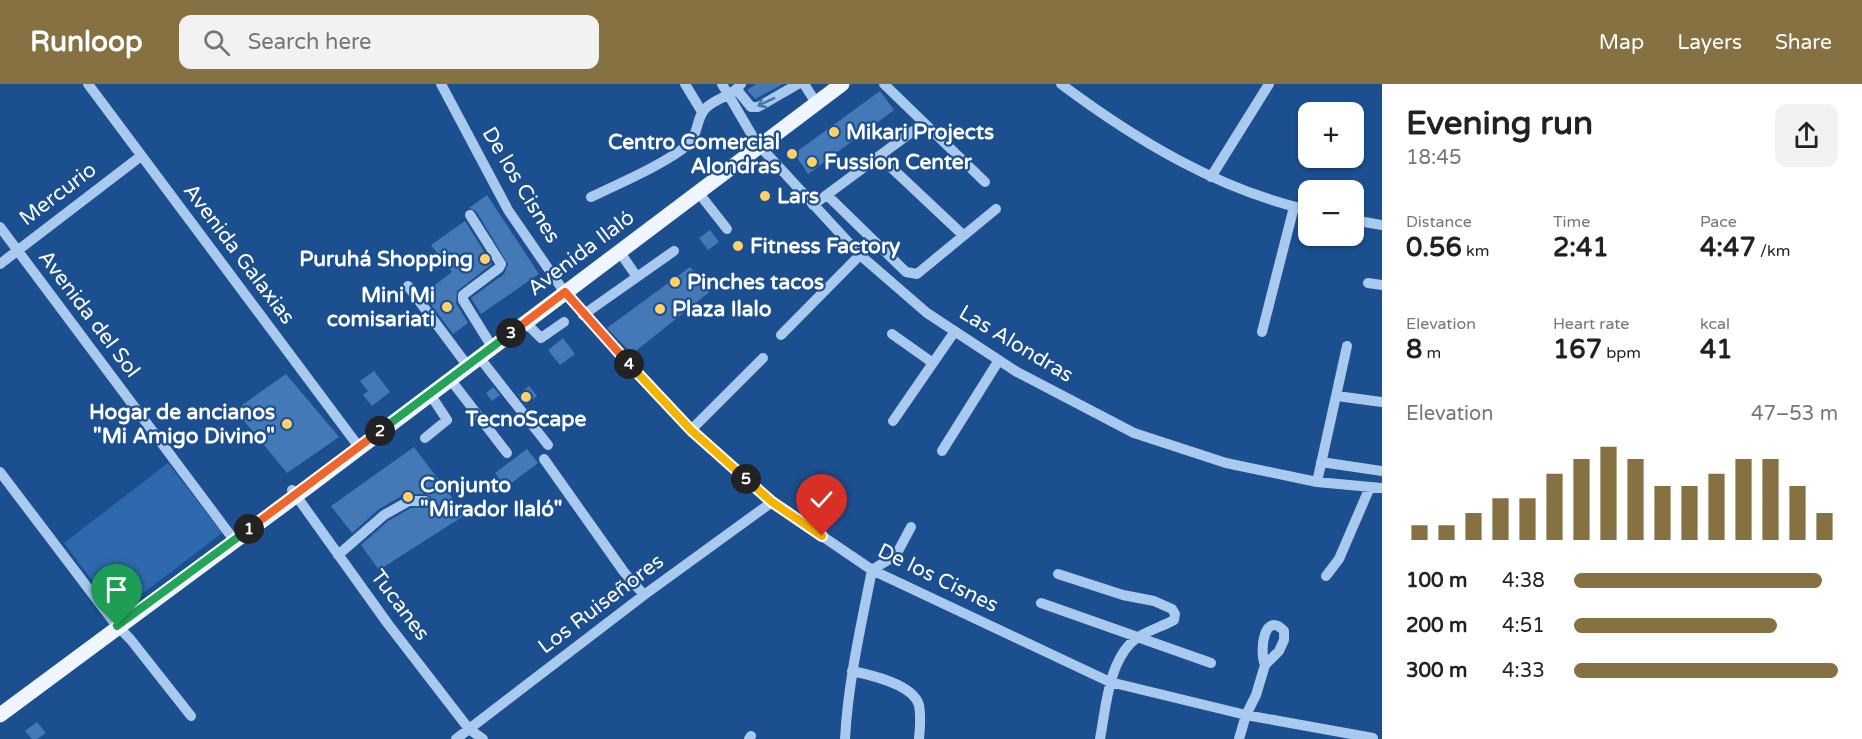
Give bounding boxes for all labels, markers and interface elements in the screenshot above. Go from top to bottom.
search box [179,15,599,69]
text: Runloop [30,25,143,59]
icon: search [200,26,233,59]
text: Search here [248,29,371,55]
text: Map [1599,30,1644,55]
text: Layers [1677,30,1742,55]
text: Share [1775,30,1832,55]
one-way arrow [757,97,775,109]
map controls [1298,102,1364,246]
button: + [1298,102,1364,168]
text: Evening run [1406,104,1593,143]
button: share [1775,104,1838,167]
place label: Mikari Projects [846,120,994,145]
street label: De los Cisnes [477,122,565,248]
marker: Mikari Projects [827,125,841,139]
place label: Centro Comercial Alondras [608,130,780,179]
text: 18:45 [1406,146,1461,170]
marker: Centro Comercial Alondras [785,147,799,161]
place label: Fussion Center [824,150,973,175]
marker: Fussion Center [805,155,819,169]
street label: Mercurio [15,157,101,231]
street label: Avenida Galaxias [178,179,300,329]
button: − [1298,180,1364,246]
place label: Lars [777,184,819,209]
marker: Lars [758,189,772,203]
street label: Avenida Ilaló [523,205,639,301]
text: Distance [1406,212,1472,232]
text: Time [1553,212,1590,232]
text: Pace [1700,212,1737,232]
text: 0.56 [1406,232,1462,263]
text: 2:41 [1553,232,1609,263]
text: 4:47 [1700,232,1756,263]
place label: Fitness Factory [750,234,901,259]
marker: Fitness Factory [731,239,745,253]
text: km [1462,241,1489,261]
text: /km [1756,241,1790,261]
street label: Avenida del Sol [33,245,145,383]
place label: Puruhá Shopping [299,247,473,272]
marker: Puruhá Shopping [478,252,492,266]
place label: Pinches tacos [687,270,824,295]
marker: Pinches tacos [668,275,682,289]
place label: Mini Mi comisariati [327,283,435,332]
place label: Plaza Ilalo [672,297,772,322]
marker: Mini Mi comisariati [440,300,454,314]
street label: Las Alondras [954,300,1078,388]
marker: Plaza Ilalo [653,302,667,316]
text: Elevation [1406,314,1476,334]
text: Heart rate [1553,314,1629,334]
text: kcal [1700,314,1730,334]
pin: 3 [496,318,526,348]
text: 3 [506,323,516,343]
text: 8 [1406,334,1422,365]
text: 167 [1553,334,1602,365]
text: 41 [1700,334,1733,365]
text: m [1422,343,1441,363]
text: bpm [1602,343,1641,363]
pin: 4 [614,349,644,379]
text: 4 [624,354,634,374]
marker: TecnoScape [519,390,533,404]
place label: Hogar de ancianos "Mi Amigo Divino" [89,400,275,449]
text: Elevation [1406,402,1493,426]
text: 47–53 m [1751,402,1838,426]
place label: TecnoScape [465,407,587,432]
pin: 2 [365,416,395,446]
marker: Hogar de ancianos "Mi Amigo Divino" [280,417,294,431]
text: 2 [375,421,385,441]
pin: 5 [731,464,761,494]
text: 5 [741,469,751,489]
place label: Conjunto "Mirador Ilaló" [420,473,562,522]
pin [796,474,847,536]
icon: check [805,483,838,516]
marker: Conjunto "Mirador Ilaló" [401,490,415,504]
pin: 1 [234,514,264,544]
text: 1 [244,519,254,539]
street label: De los Cisnes [874,538,1002,618]
street label: Los Ruiseñores [533,549,669,659]
pin [91,564,142,626]
street label: Tucanes [365,565,435,645]
text: 100 m [1406,569,1467,593]
text: 4:38 [1502,569,1545,593]
icon: arrive [100,573,133,606]
text: 200 m [1406,614,1467,638]
text: 4:51 [1502,614,1545,638]
text: 300 m [1406,659,1467,683]
text: 4:33 [1502,659,1545,683]

